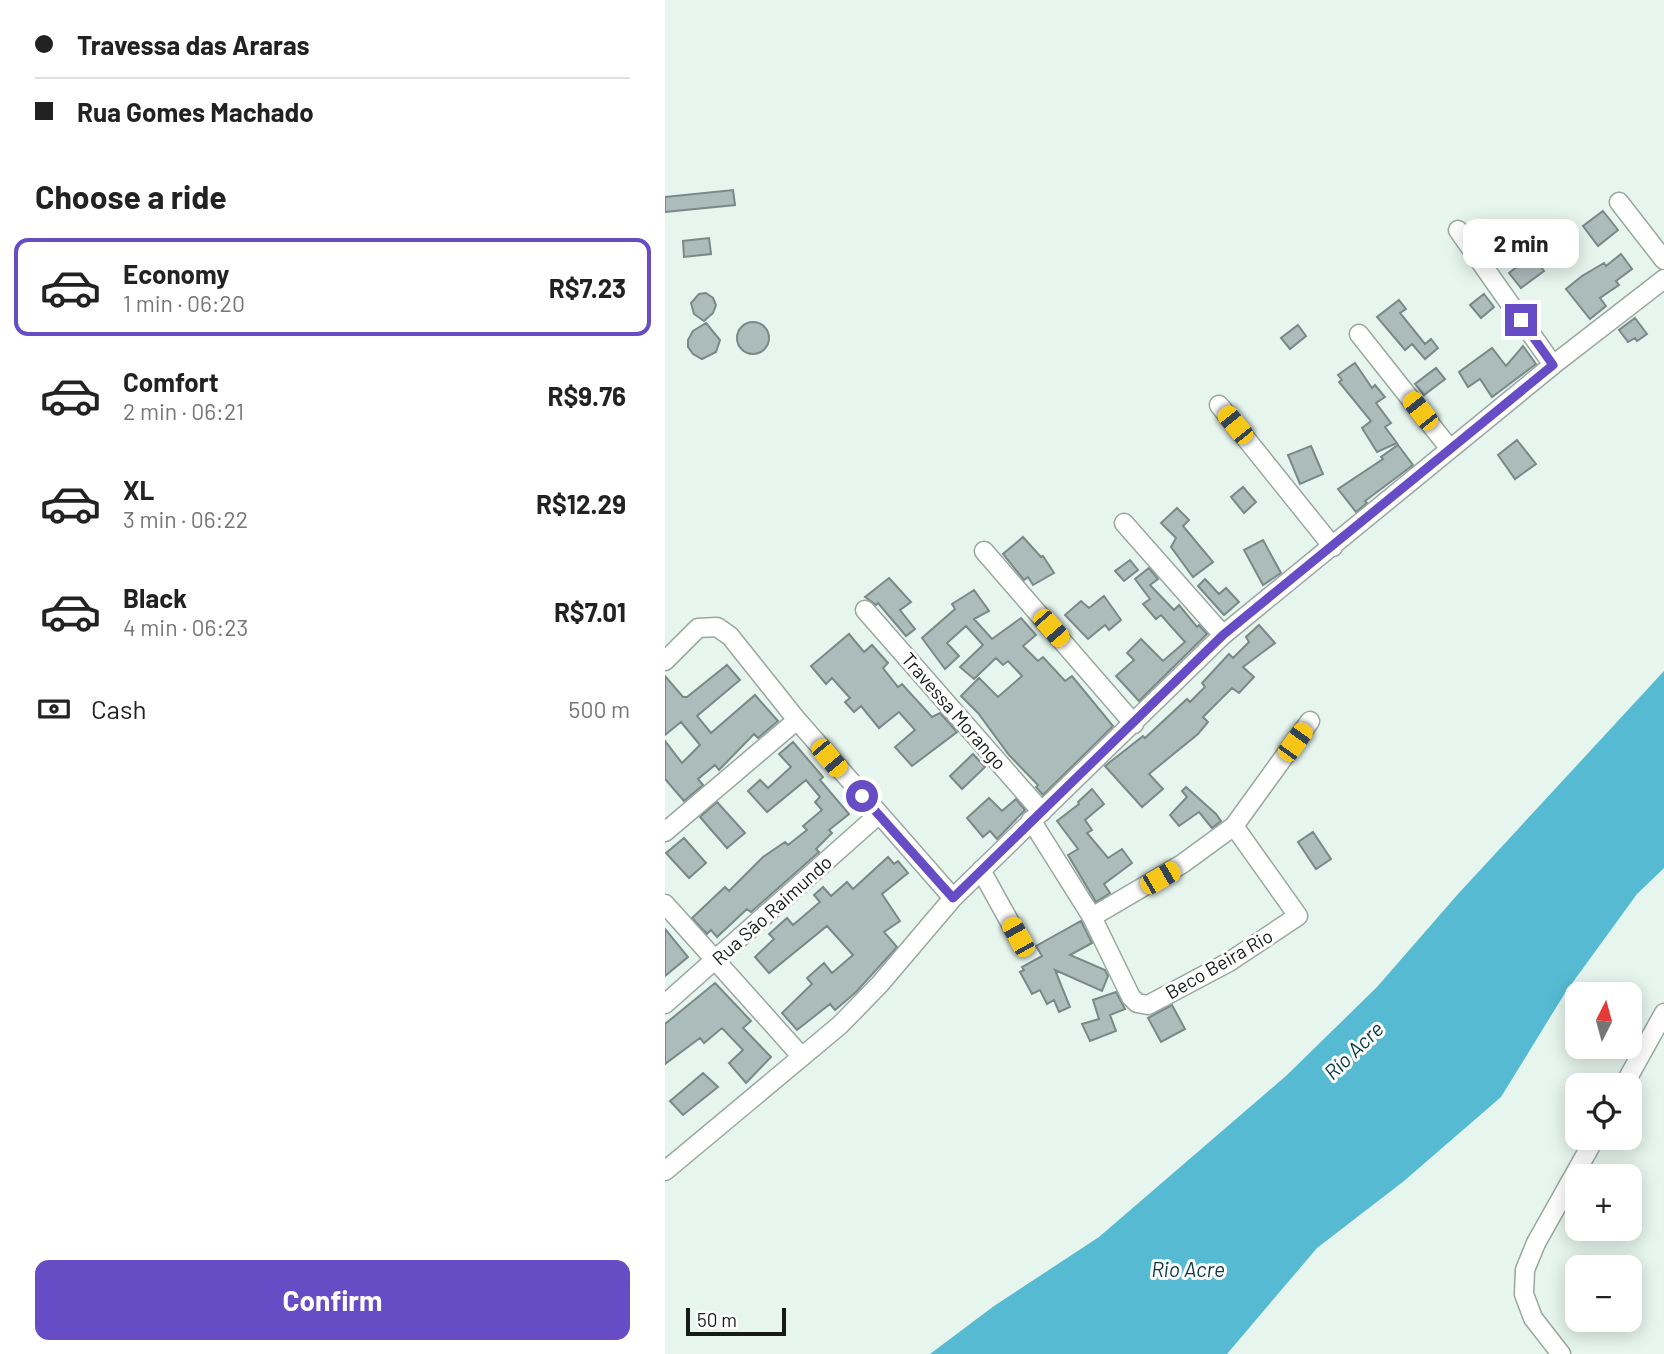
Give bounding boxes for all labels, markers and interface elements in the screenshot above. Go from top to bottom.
text: Travessa das Araras [77,29,310,60]
text: Rua Gomes Machado [77,96,314,127]
text: Choose a ride [35,177,227,215]
callout: 2 min [1463,218,1579,268]
text: 2 min [1493,229,1549,257]
icon: car [39,256,102,319]
text: Economy [123,258,229,289]
text: R$7.23 [549,272,626,303]
text: 1 min · 06:20 [123,289,245,317]
route end [1505,304,1537,336]
icon: car [39,364,102,427]
text: Comfort [123,366,219,397]
text: R$9.76 [547,380,626,411]
car [1399,388,1442,434]
text: 2 min · 06:21 [123,397,244,425]
car [1214,402,1257,448]
icon: car [39,472,102,535]
text: XL [123,474,154,505]
text: R$12.29 [536,488,626,519]
text: 3 min · 06:22 [123,505,248,533]
icon: car [39,580,102,643]
text: Black [123,582,187,613]
text: R$7.01 [554,596,626,627]
car [1030,605,1073,651]
text: 4 min · 06:23 [123,613,248,641]
street label: Travessa Morango [897,647,1012,774]
icon: cash [35,690,73,728]
text: Cash [91,693,146,724]
text: 500 m [569,695,630,723]
car [1275,719,1316,765]
car [808,735,851,781]
route start [846,780,878,812]
street label: Rua São Raimundo [707,850,836,969]
car [1137,858,1184,898]
car [999,914,1038,960]
street label: Beco Beira Rio [1161,924,1277,1004]
north arrow [1565,982,1641,1059]
map controls [1565,982,1642,1332]
water label: Río Acre [1318,1016,1388,1084]
button: locate [1565,1073,1642,1150]
button: + [1565,1164,1642,1241]
button: − [1565,1255,1642,1332]
water label: Rio Acre [1151,1256,1225,1281]
button: Confirm [35,1260,630,1340]
scale bar [686,1305,786,1337]
text: 50 m [697,1308,737,1331]

